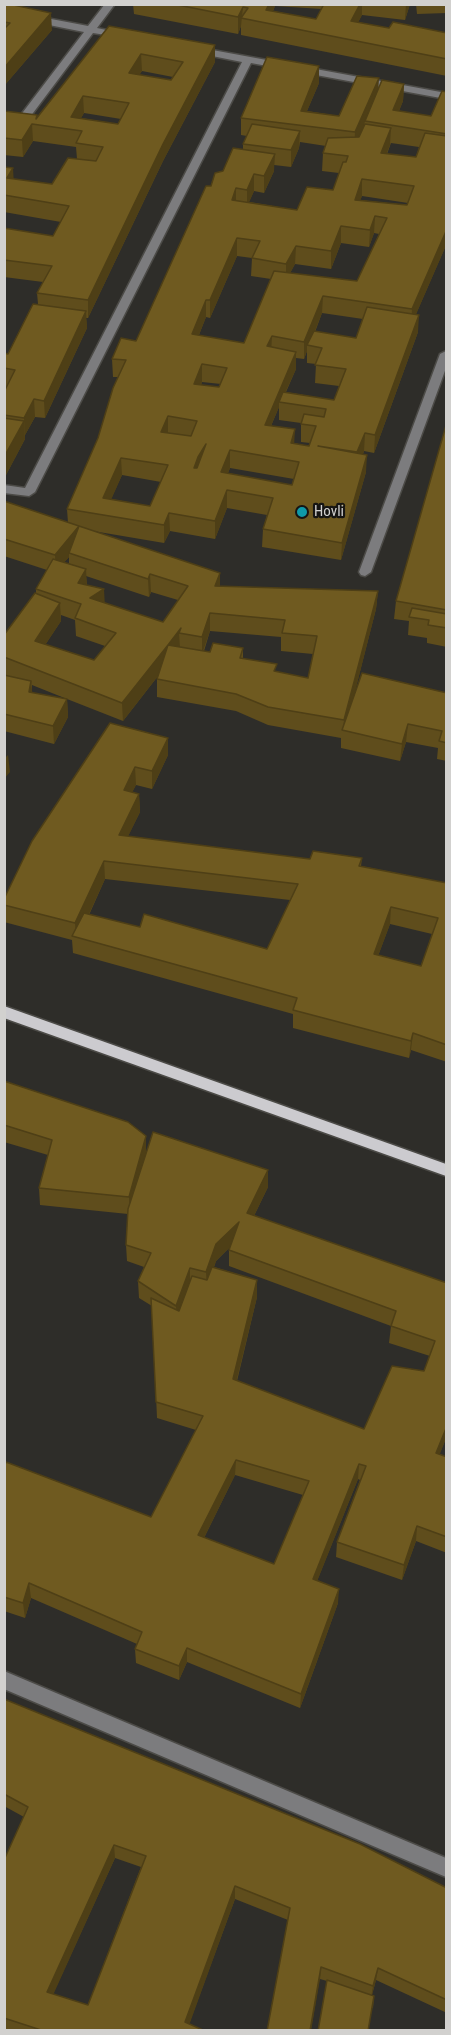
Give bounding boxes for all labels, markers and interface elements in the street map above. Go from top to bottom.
place label: Hovli [314,503,344,521]
marker: Hovli [295,505,309,519]

